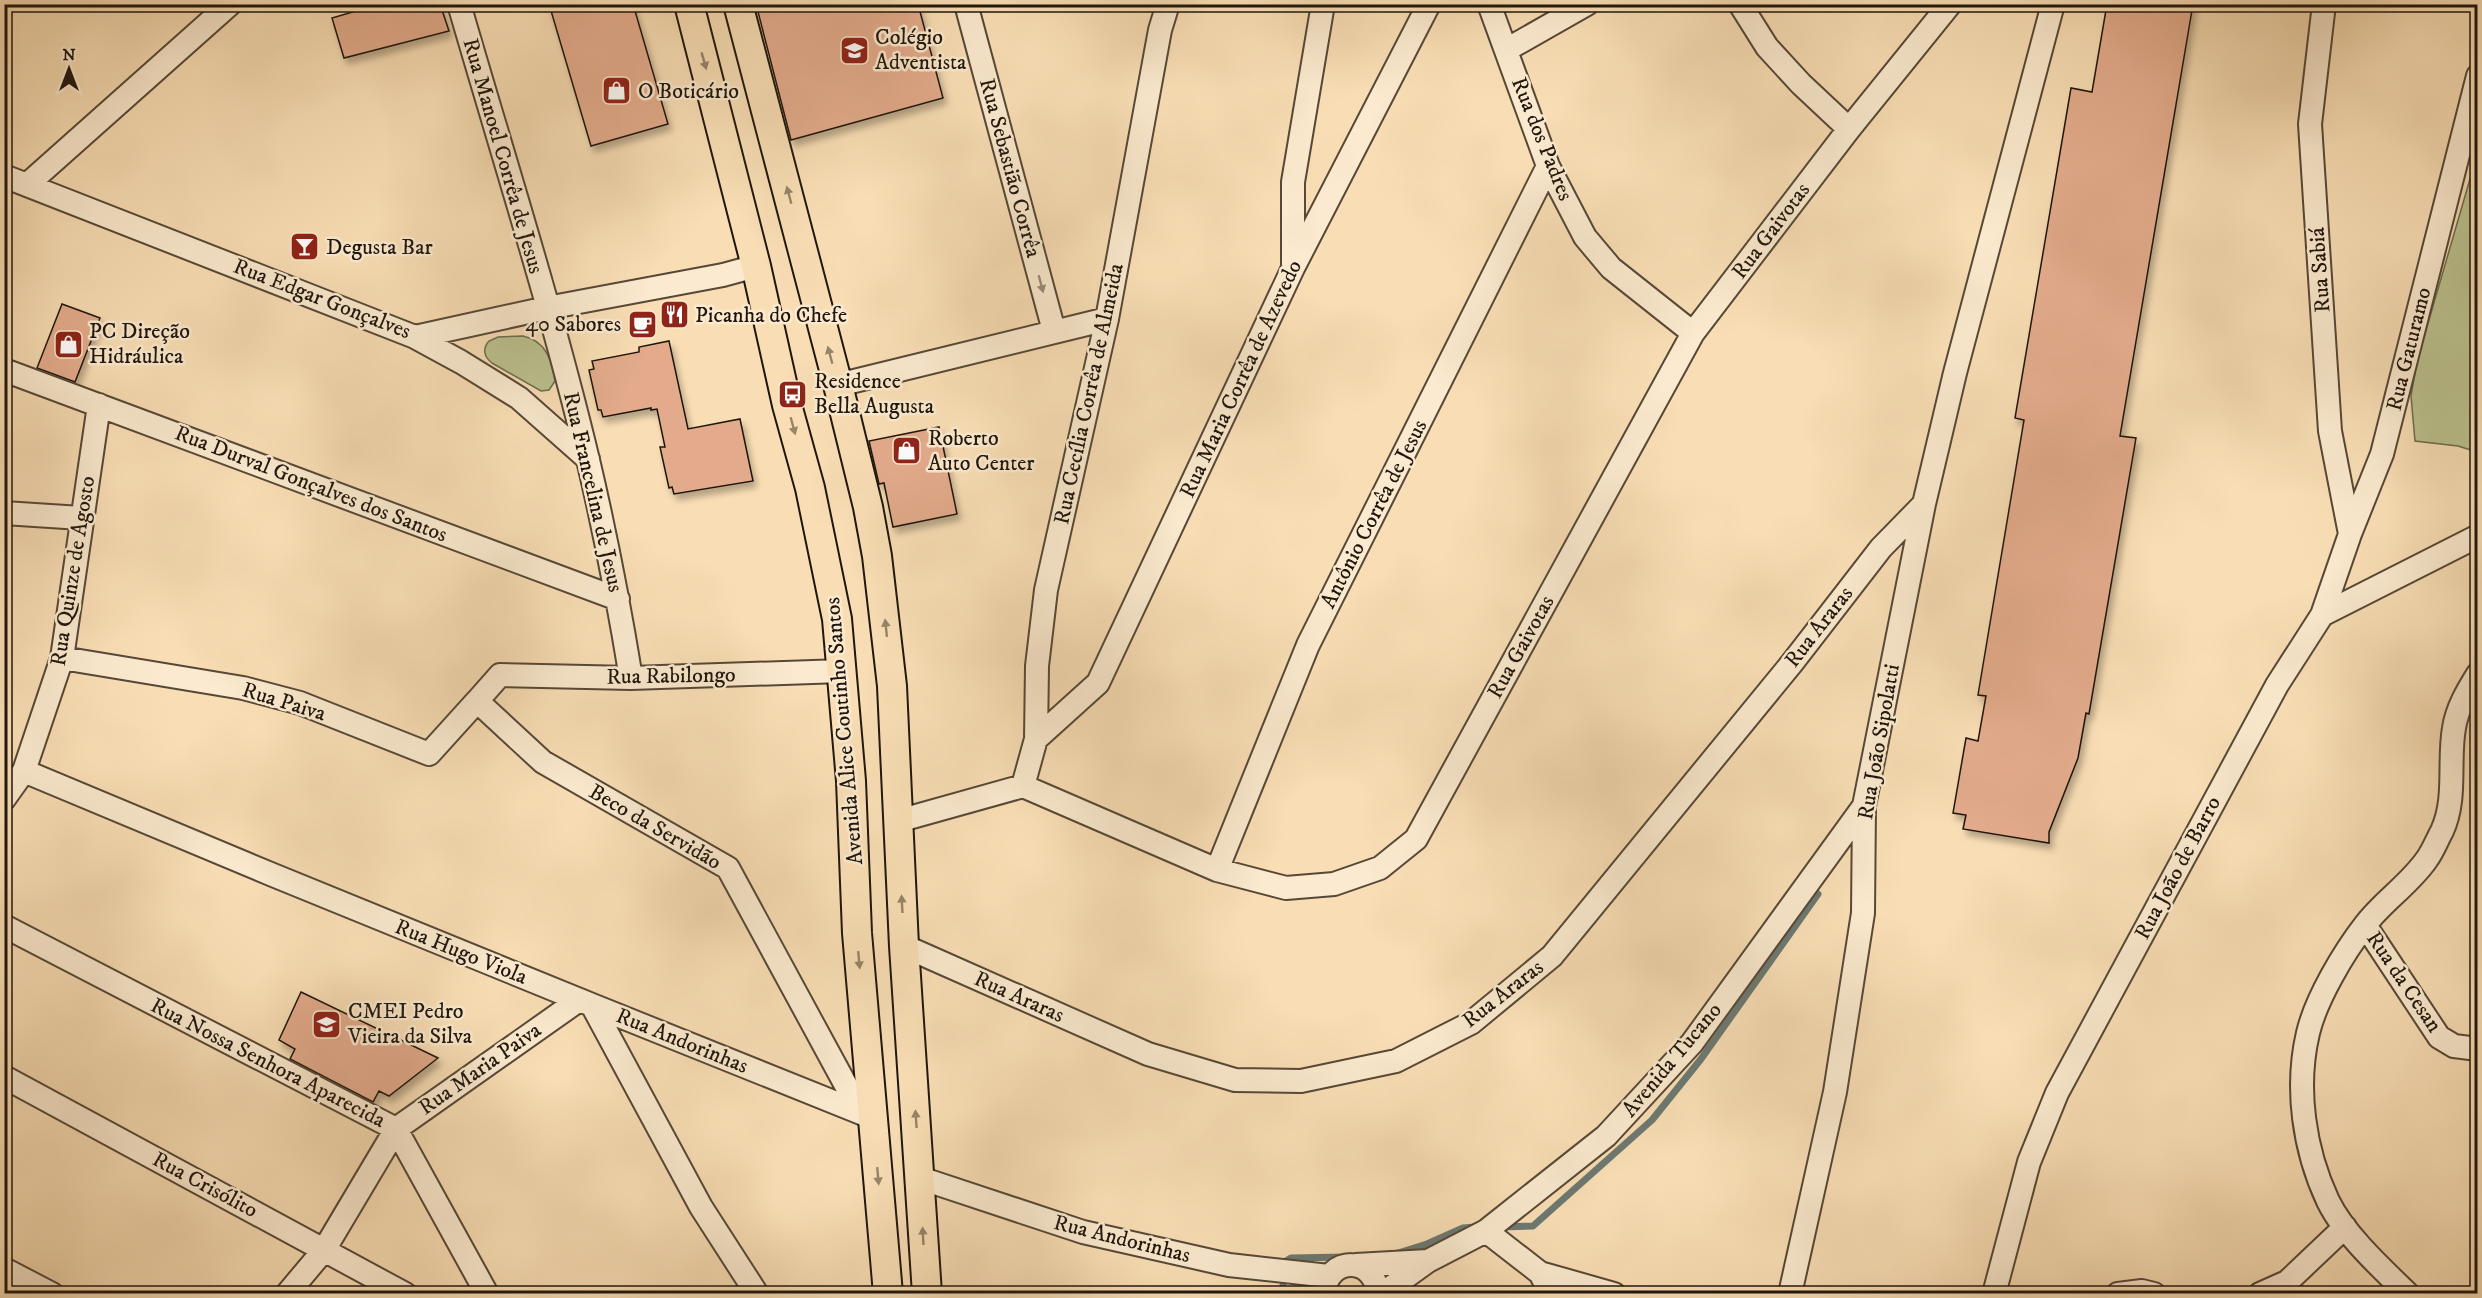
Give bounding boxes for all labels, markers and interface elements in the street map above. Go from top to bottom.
place label: Colégio Adventista [875,24,967,76]
school or university icon: Colégio Adventista [838,34,870,66]
street label: Rua Manoel Corrêa de Jesus [456,35,550,277]
north arrow [39,39,99,99]
text: N [62,45,76,65]
one-way arrow [700,52,709,70]
street label: Rua dos Padres [1505,73,1579,205]
shop icon: O Boticário [601,75,633,107]
street label: Rua Sebastião Corrêa [973,75,1047,261]
place label: O Boticário [638,78,739,105]
street label: Rua Gaivotas [1726,177,1816,285]
one-way arrow [784,186,793,204]
street label: Rua Sabiá [2304,226,2336,314]
bar icon: Degusta Bar [289,231,321,263]
place label: Degusta Bar [326,234,434,261]
street label: Rua Edgar Gonçalves [230,253,414,345]
street label: Rua Maria Corrêa de Azevedo [1174,256,1308,502]
street label: Rua Cecília Corrêa de Almeida [1048,260,1130,527]
one-way arrow [1037,275,1047,293]
street label: Rua Gaturamo [2381,284,2437,414]
restaurant icon: Picanha do Chefe [658,299,690,331]
place label: Picanha do Chefe [695,302,847,329]
cafe icon: 40 Sabores [626,308,658,340]
place label: 40 Sabores [525,311,621,338]
place label: PC Direção Hidráulica [89,318,190,370]
shop icon: PC Direção Hidráulica [52,328,84,360]
one-way arrow [825,346,834,364]
place label: Residence Bella Augusta [814,368,935,420]
bus stop icon: Residence Bella Augusta [777,378,809,410]
street label: Rua Francelina de Jesus [557,389,629,595]
street label: Antônio Corrêa de Jesus [1315,415,1433,613]
one-way arrow [788,417,798,435]
street label: Rua Durval Gonçalves dos Santos [171,419,451,549]
place label: Roberto Auto Center [928,425,1035,477]
shop icon: Roberto Auto Center [891,435,923,467]
street label: Rua Quinze de Agosto [45,474,101,668]
street label: Rua Araras [1779,581,1859,673]
street label: Rua Gaivotas [1482,591,1560,703]
street label: Avenida Alice Coutinho Santos [819,596,869,866]
one-way arrow [882,619,891,638]
street label: Rua Rabilongo [606,661,736,691]
street label: Rua João Sipolatti [1852,662,1906,822]
street label: Rua Paiva [239,676,330,728]
street label: Beco da Servidão [584,778,726,876]
street label: Rua João de Barro [2129,792,2227,944]
one-way arrow [897,894,906,913]
street label: Rua Hugo Viola [391,913,532,991]
street label: Rua da Cesan [2360,926,2448,1038]
one-way arrow [855,951,864,970]
street label: Rua Araras [1457,954,1549,1034]
street label: Rua Araras [970,965,1068,1029]
street label: Rua Nossa Senhora Aparecida [146,992,391,1134]
street label: Avenida Tucano [1616,997,1728,1123]
place label: CMEI Pedro Vieira da Silva [347,998,473,1050]
street label: Rua Andorinhas [612,1002,752,1080]
school or university icon: CMEI Pedro Vieira da Silva [311,1008,343,1040]
street label: Rua Maria Paiva [413,1016,547,1121]
one-way arrow [911,1110,921,1129]
street label: Rua Crisólito [148,1146,262,1224]
one-way arrow [873,1166,883,1185]
street label: Rua Andorinhas [1051,1209,1193,1269]
one-way arrow [919,1226,928,1245]

